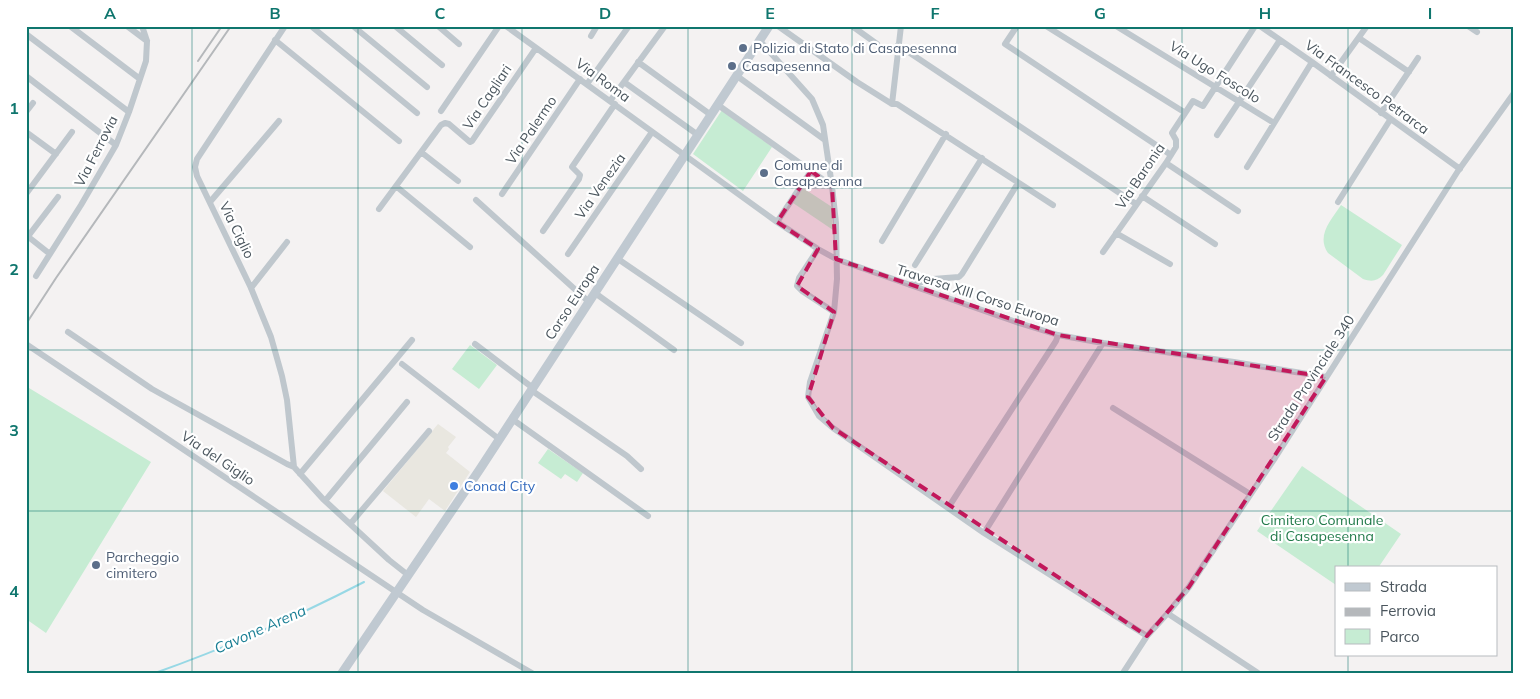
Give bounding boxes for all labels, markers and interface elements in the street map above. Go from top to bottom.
text: A [104,3,116,23]
text: B [269,3,281,23]
text: C [435,3,446,23]
text: D [599,3,611,23]
text: E [765,3,775,23]
text: F [930,3,940,23]
text: G [1094,3,1106,23]
text: H [1259,3,1271,23]
text: I [1428,3,1432,23]
street label: Via Francesco Petrarca [1301,36,1433,138]
street label: Via Ugo Foscolo [1166,37,1264,107]
place label: Polizia di Stato di Casapesenna [753,39,957,57]
marker: Polizia di Stato di Casapesenna [737,42,749,54]
street label: Via Roma [572,54,634,106]
place label: Casapesenna [742,57,830,75]
marker: Casapesenna [726,60,738,72]
street label: Via Cagliari [459,61,515,133]
street label: Via Palermo [502,92,560,168]
text: 1 [9,98,19,118]
street label: Via Ferrovia [70,112,122,190]
street label: Via Baronia [1111,139,1169,213]
street label: Via Venezia [571,149,629,223]
place label: Comune di Casapesenna [774,156,862,190]
marker: Comune di Casapesenna [758,167,770,179]
street label: Via Ciglio [216,199,258,261]
text: 2 [9,259,19,279]
street label: Traversa XIII Corso Europa [894,260,1062,330]
street label: Corso Europa [541,261,603,343]
street label: Strada Provinciale 340 [1263,312,1359,444]
text: 3 [9,420,19,440]
street label: Via del Giglio [178,427,258,489]
place label: Conad City [464,477,536,495]
marker: Conad City [448,480,460,492]
park label: Cimitero Comunale di Casapesenna [1261,511,1383,545]
place label: Parcheggio cimitero [106,548,179,582]
marker: Parcheggio cimitero [90,559,102,571]
legend [1335,566,1498,656]
text: Strada [1380,577,1427,596]
text: 4 [9,581,19,601]
water label: Cavone Arena [211,600,309,658]
text: Ferrovia [1380,601,1436,620]
text: Parco [1380,627,1420,646]

